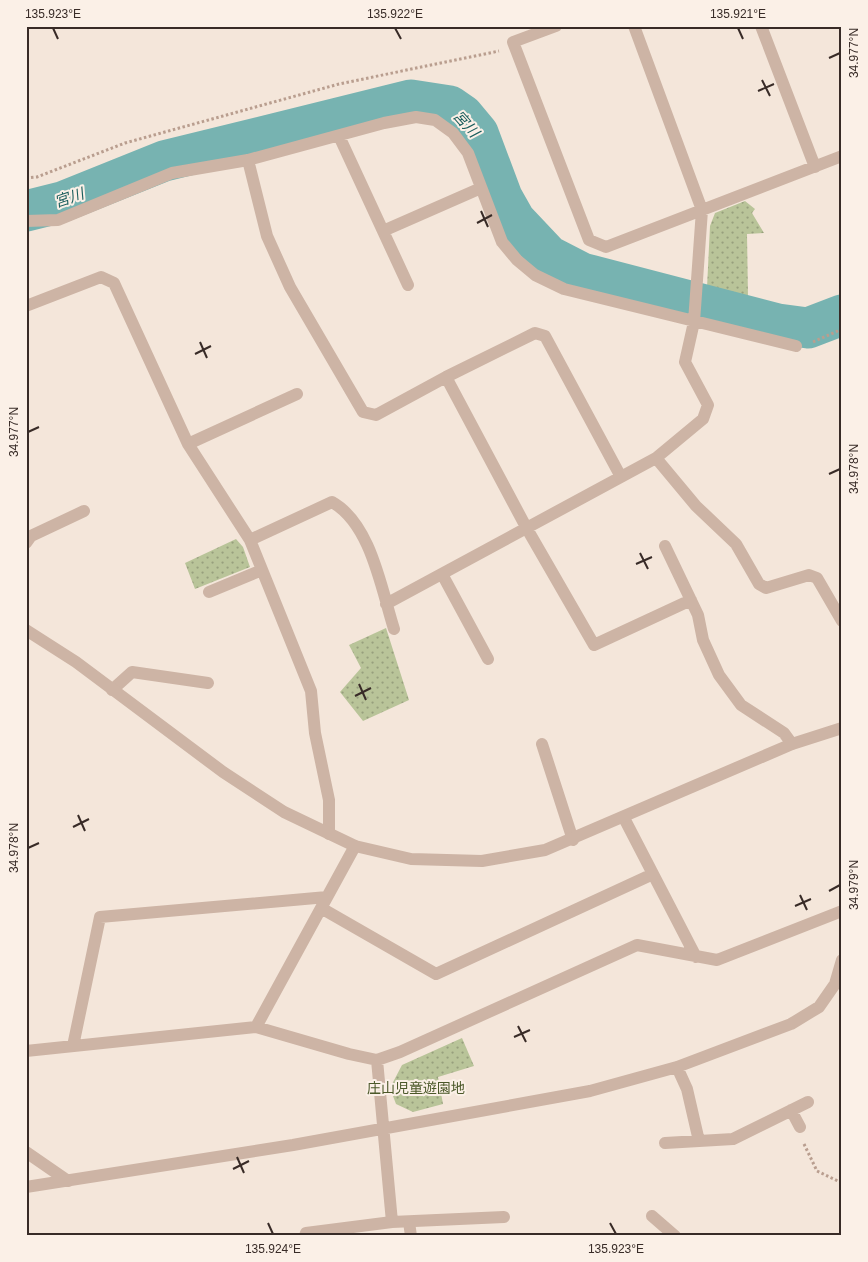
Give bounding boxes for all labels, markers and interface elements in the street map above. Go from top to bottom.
text: 135.923°E [25,7,81,21]
text: 135.922°E [367,7,423,21]
text: 135.921°E [710,7,766,21]
text: 34.977°N [847,28,861,78]
water label: 宮川 [450,107,484,142]
water label: 宮川 [52,184,88,210]
text: 34.977°N [7,407,21,457]
text: 34.978°N [847,444,861,494]
text: 34.978°N [7,823,21,873]
text: 34.979°N [847,860,861,910]
park label: 庄山児童遊園地 [367,1080,465,1096]
text: 135.924°E [245,1242,301,1256]
text: 135.923°E [588,1242,644,1256]

